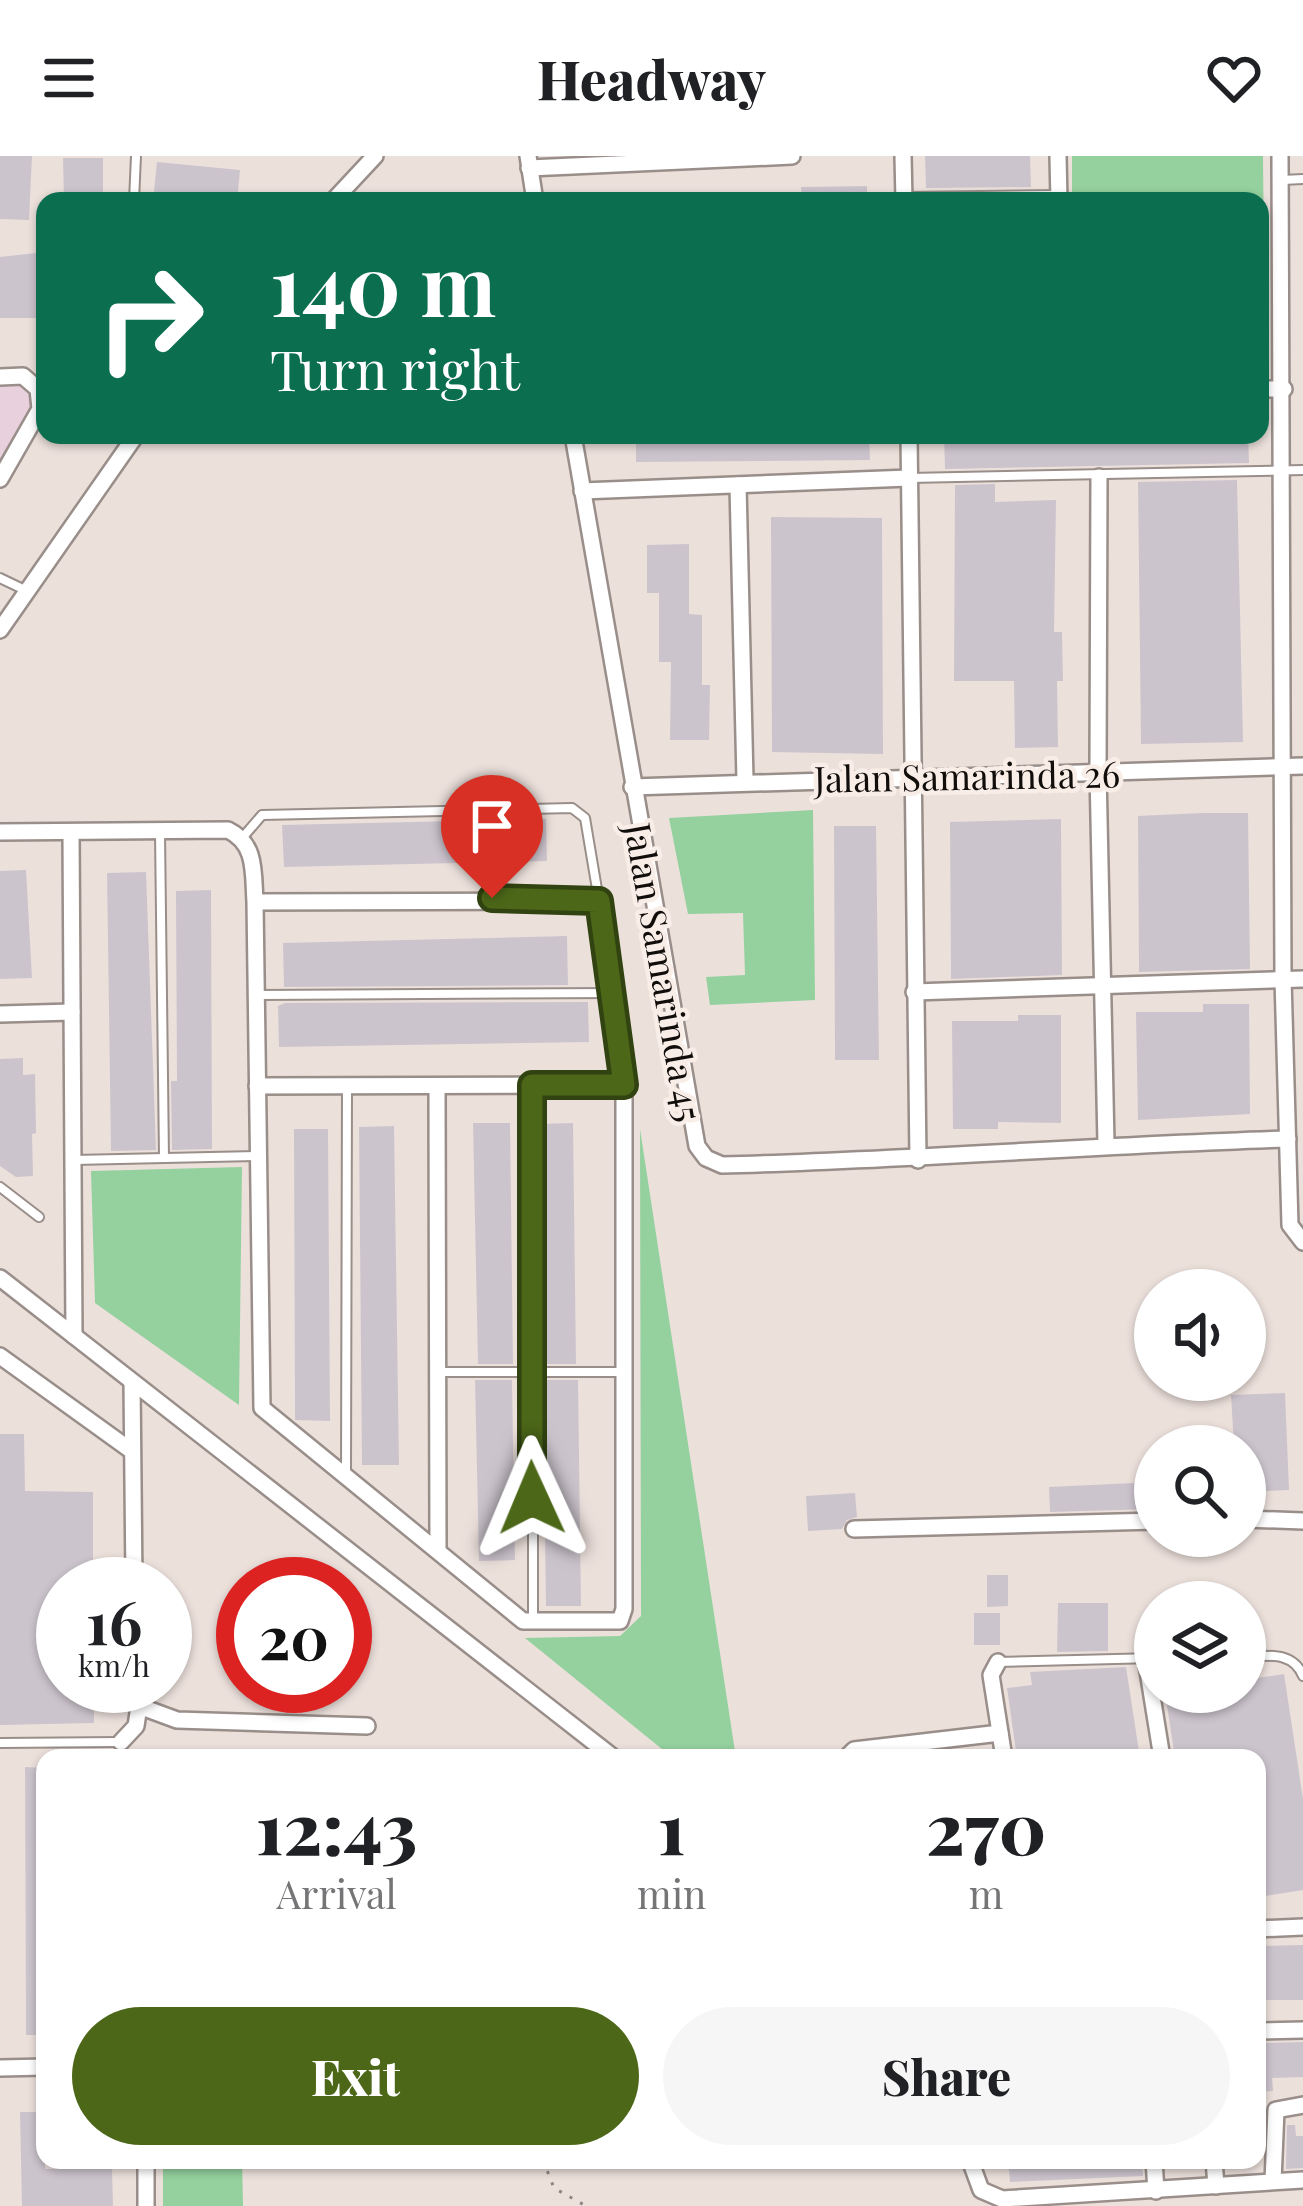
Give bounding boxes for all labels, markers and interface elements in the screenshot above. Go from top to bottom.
text: Headway [537,42,766,114]
icon: menu [36,45,102,111]
icon: heart [1201,45,1267,111]
text: 140 m [270,226,496,338]
icon: right [72,240,228,396]
text: Turn right [270,333,520,405]
street label: Jalan Samarinda 26 [813,748,1120,802]
pin [441,775,543,898]
icon: arrive [459,793,525,859]
street label: Jalan Samarinda 45 [615,818,715,1125]
map controls [1134,1269,1266,1713]
button: sound [1134,1269,1266,1401]
button: search [1134,1425,1266,1557]
position arrow [469,1435,595,1561]
speed limit sign: 20 [216,1557,372,1713]
text: 16 [86,1580,142,1660]
button: layers [1134,1581,1266,1713]
text: km/h [78,1645,150,1685]
text: 12:43 [256,1777,417,1873]
text: 1 [658,1777,686,1873]
text: 270 [926,1777,1046,1873]
text: Arrival [276,1867,397,1919]
text: min [637,1867,706,1919]
text: m [969,1867,1004,1919]
button: Exit [72,2007,639,2145]
button: Share [663,2007,1230,2145]

